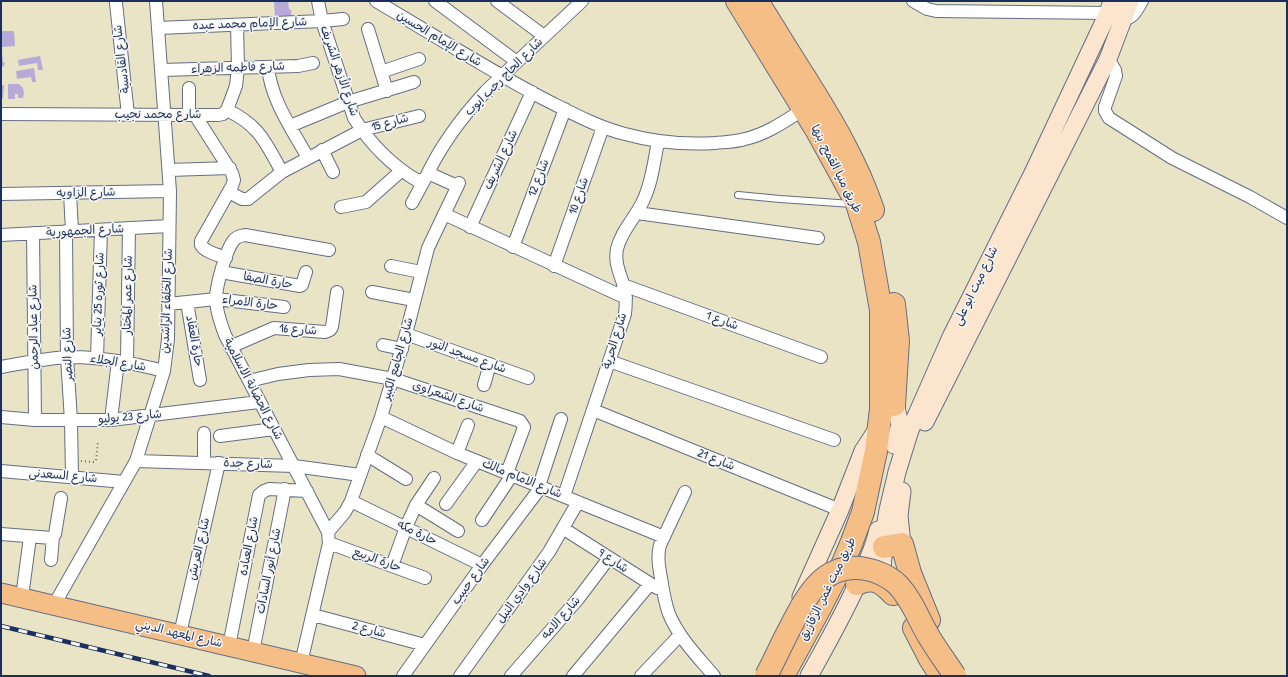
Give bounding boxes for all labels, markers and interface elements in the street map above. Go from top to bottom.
street label: شارع الإمام الحسين [394,8,484,70]
street label: شارع الإمام محمد عبده [192,15,308,33]
street label: شارع القادسية [111,24,133,94]
street label: شارع الأزهر الشريف [317,24,361,118]
street label: شارع الحاج رجب ايوب [462,35,546,119]
street label: شارع فاطمه الزهراء [191,59,285,77]
street label: شارع محمد نجيب [115,108,201,122]
street label: شارع 15 [370,111,410,135]
street label: طريق منيا القمح, بنها [808,122,864,216]
street label: شارع الشريف [481,128,521,192]
street label: شارع 12 [525,157,553,199]
street label: شارع 10 [566,175,592,217]
street label: شارع الزاويه [56,185,116,201]
street label: شارع الجمهورية [46,222,124,240]
street label: شارع ميت ابو على [951,244,1001,328]
street label: شارع الخلفاء الراشدين [158,248,176,354]
street label: شارع ثوره 25 يناير [90,252,108,336]
street label: شارع عمر المختار [120,255,136,335]
street label: حارة الصفا [242,270,294,292]
street label: شارع عباد الرحمن [26,284,42,370]
street label: حارة الامراء [221,292,279,314]
street label: شارع 1 [704,309,740,333]
street label: شارع الحرية [600,311,630,371]
street label: حارة العقاد [182,314,206,368]
street label: شارع الجامع الكبير [379,316,417,402]
street label: شارع 16 [279,321,317,339]
street label: شارع النصر [60,327,76,381]
street label: شارع مسجد النور [426,335,508,377]
street label: شارع الحضانة الاسلامية [220,336,286,442]
street label: شارع الجلاء [89,351,147,375]
street label: شارع الشعراوى [410,378,486,416]
street label: شارع 23 يوليو [98,407,162,427]
street label: شارع 21 [695,446,737,474]
street label: شارع جدة [223,456,273,472]
street label: شارع الامام مالك [480,456,564,502]
street label: شارع السعدنى [28,466,98,486]
street label: شارع العباده [236,515,262,577]
street label: شارع العريش [185,516,213,582]
street label: حارة مكه [395,517,439,549]
street label: شارع أنور السادات [254,527,284,615]
street label: طريق ميت غمر, الزقازيق [797,535,859,643]
street label: حارة الربيع [351,545,403,575]
street label: شارع 9 [595,546,631,576]
street label: شارع حبيب [449,554,493,608]
street label: شارع وادي النيل [494,556,550,626]
street label: شارع الامه [538,594,584,642]
street label: شارع المعهد الديني [134,617,224,651]
street label: شارع 2 [351,619,387,641]

